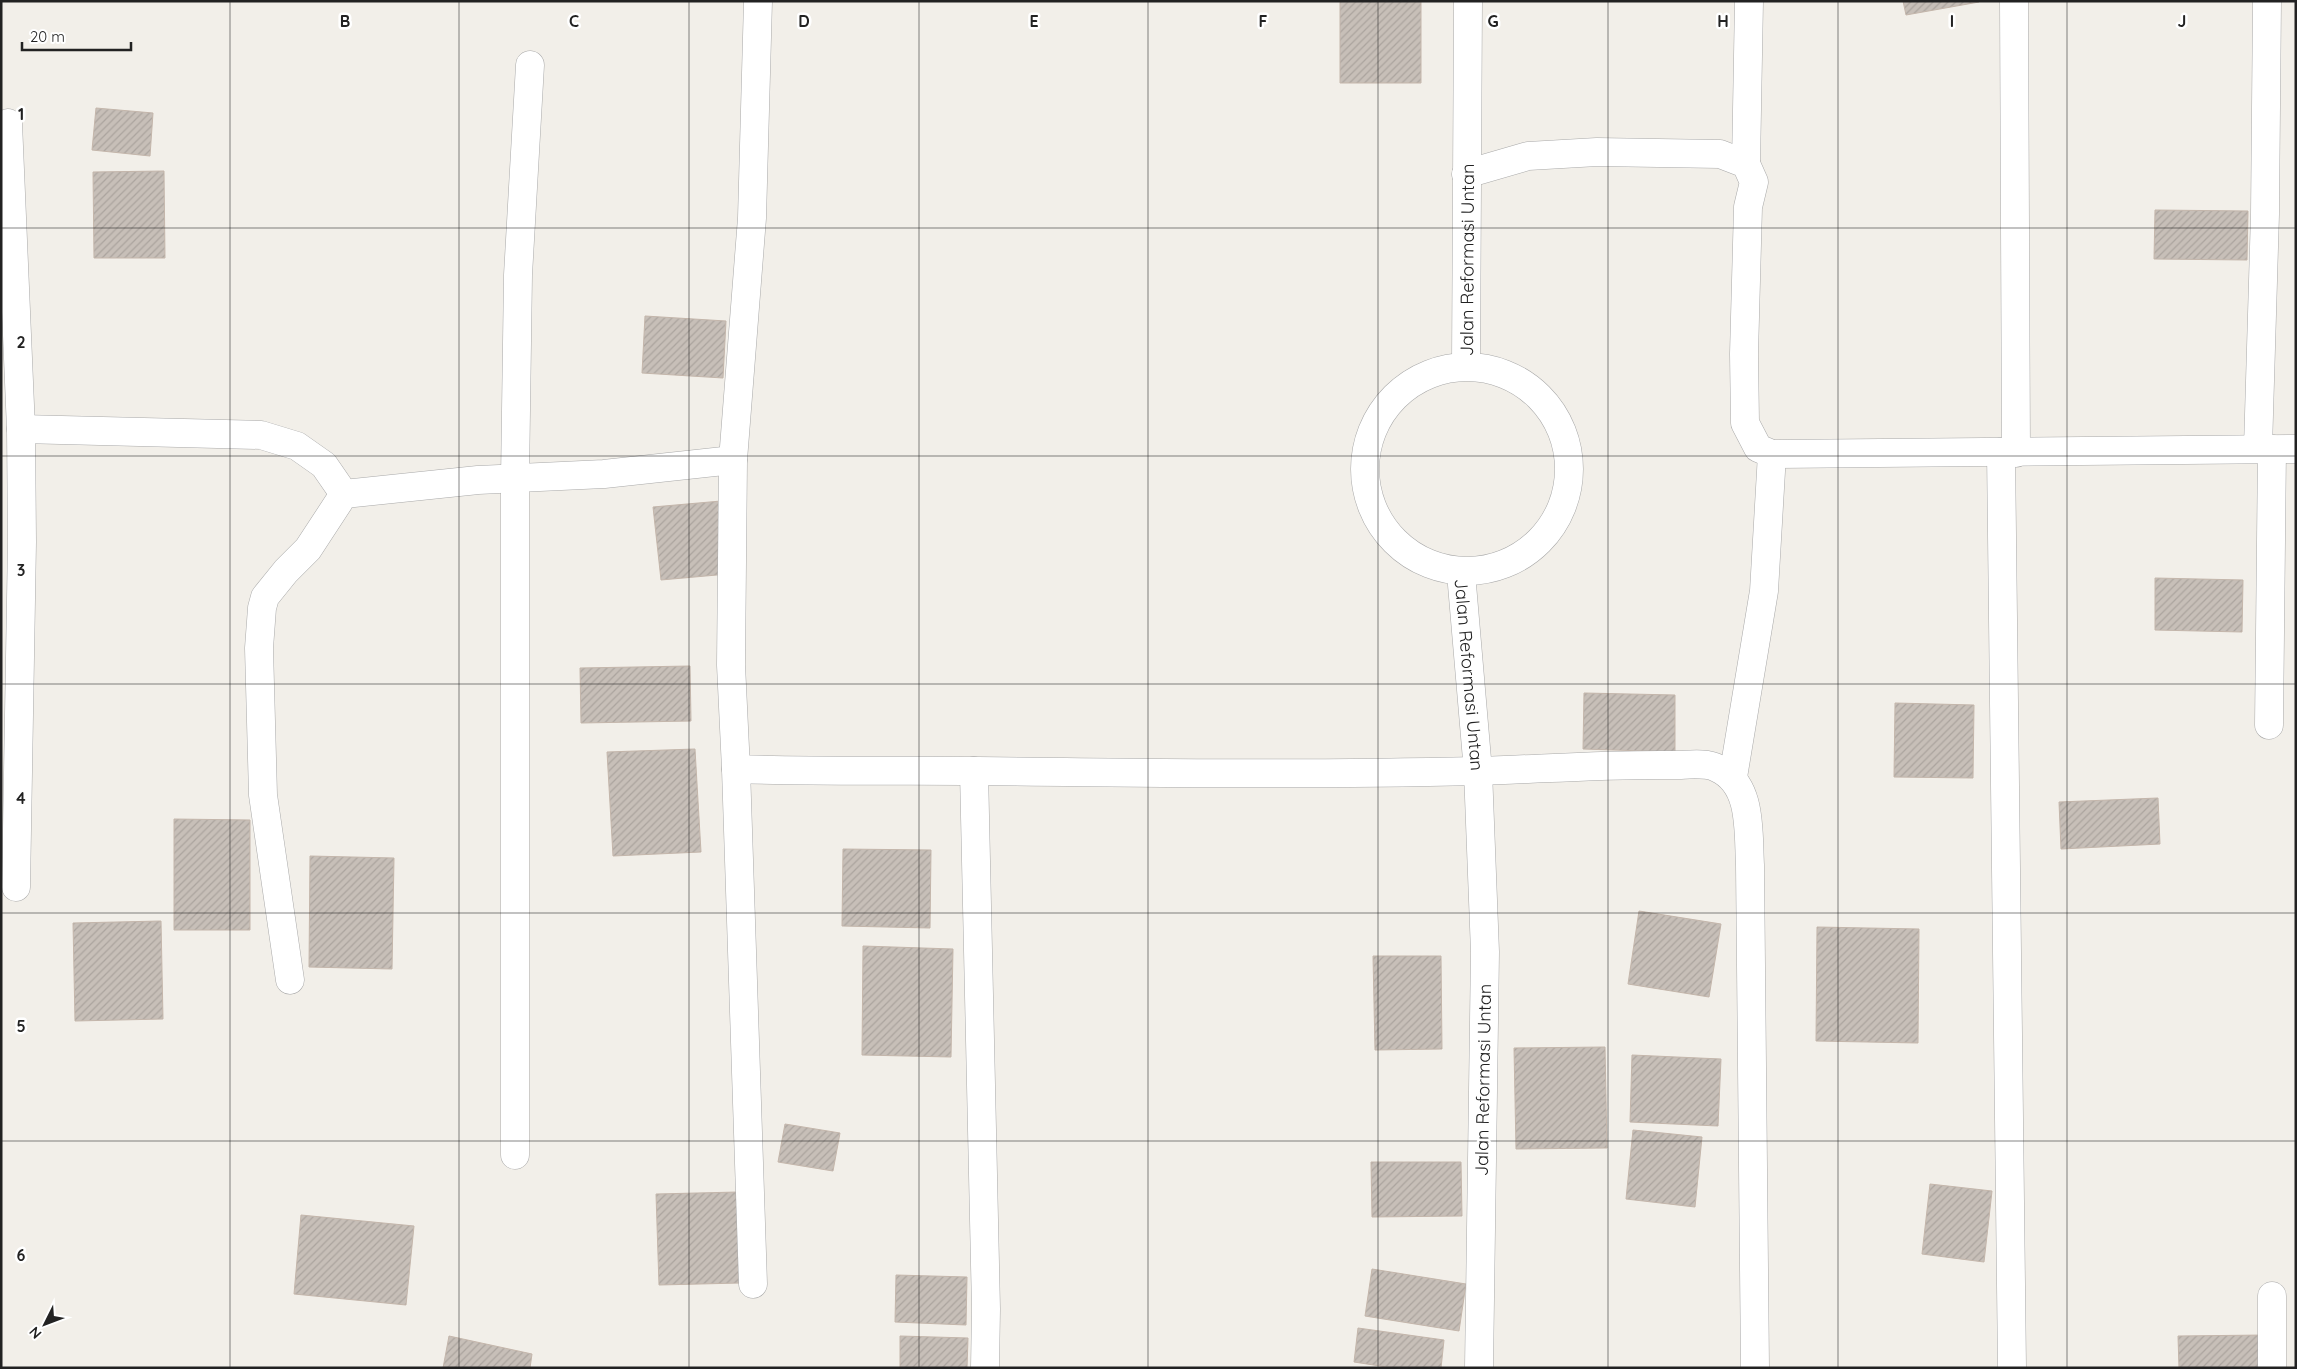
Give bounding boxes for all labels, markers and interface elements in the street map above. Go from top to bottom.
text: B [340,11,350,31]
text: C [569,11,579,31]
text: D [798,11,810,31]
text: E [1029,11,1039,31]
text: F [1259,11,1268,31]
text: G [1487,11,1499,31]
text: H [1717,11,1729,31]
text: I [1950,11,1954,31]
text: J [2178,11,2186,31]
scale bar [22,20,131,52]
text: 20 m [30,27,65,46]
text: 1 [18,104,24,124]
street label: Jalan Reformasi Untan [1455,164,1479,356]
text: 2 [16,332,26,352]
text: 3 [17,560,25,580]
street label: Jalan Reformasi Untan [1450,578,1489,772]
text: 4 [16,788,26,808]
street label: Jalan Reformasi Untan [1470,984,1496,1176]
text: 5 [16,1016,26,1036]
text: 6 [17,1245,26,1265]
north arrow [20,1299,70,1349]
text: N [25,1323,45,1343]

